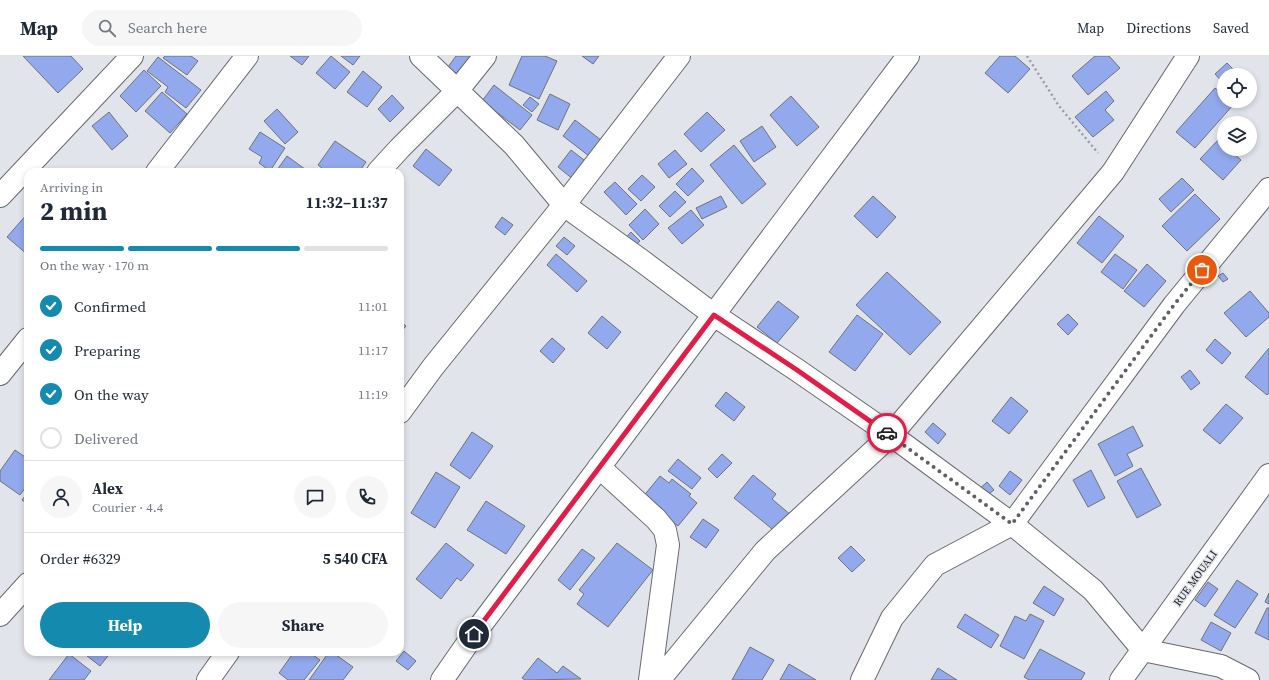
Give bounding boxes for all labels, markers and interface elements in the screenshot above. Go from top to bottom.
search box [82,10,362,46]
text: Map [20,15,58,41]
icon: search [96,17,118,39]
text: Search here [128,17,207,38]
text: Map [1077,18,1104,38]
text: Directions [1126,18,1191,38]
text: Saved [1213,18,1249,38]
map controls [1217,68,1257,156]
button: locate [1217,68,1257,108]
button: layers [1217,116,1257,156]
text: Arriving in [40,179,103,196]
text: 11:32–11:37 [306,192,388,213]
text: 2 min [40,193,107,229]
pin [1185,253,1219,287]
text: On the way · 170 m [40,257,149,274]
icon: bag [1191,259,1213,281]
icon: check [40,295,62,317]
text: Confirmed [74,296,146,317]
text: 11:01 [358,298,388,315]
icon: check [40,339,62,361]
text: Preparing [74,340,140,361]
text: 11:17 [358,342,388,359]
icon: check [40,383,62,405]
text: On the way [74,384,149,405]
text: 11:19 [358,386,388,403]
courier [867,413,907,453]
icon: car [876,422,898,444]
text: Delivered [74,428,138,449]
button: person [40,476,82,518]
button: chat [294,476,336,518]
button: phone [346,476,388,518]
text: Alex [92,478,123,499]
text: Courier · 4.4 [92,499,163,516]
street label: RUE MOUALI [1170,547,1221,609]
text: Order #6329 [40,548,121,569]
text: 5 540 CFA [322,548,388,569]
button: Help [40,602,210,648]
button: Share [218,602,388,648]
pin [457,617,491,651]
icon: home [463,623,485,645]

